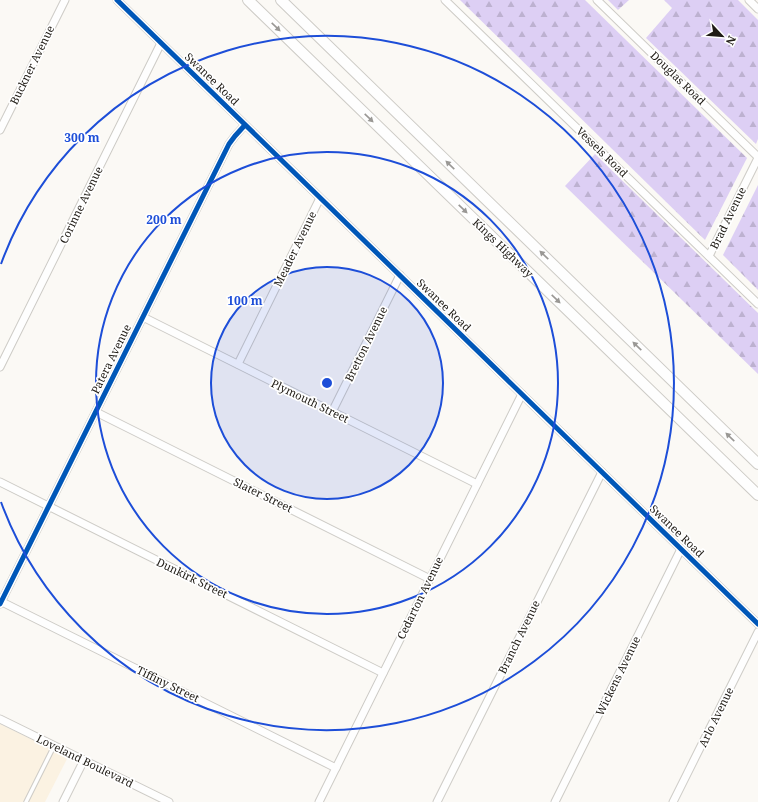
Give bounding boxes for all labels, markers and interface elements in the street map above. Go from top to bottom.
north arrow [702,16,742,56]
one-way arrow [271,22,281,32]
street label: Buckner Avenue [6,23,57,107]
text: N [723,33,740,48]
street label: Douglas Road [648,48,709,108]
street label: Swanee Road [182,49,243,108]
one-way arrow [364,113,374,123]
street label: Vessels Road [573,123,632,180]
text: 300 m [64,129,100,146]
one-way arrow [445,160,455,170]
street label: Corinne Avenue [55,164,106,246]
street label: Brad Avenue [706,184,749,251]
one-way arrow [458,204,468,213]
street label: Meader Avenue [270,208,319,289]
text: 200 m [146,211,182,228]
street label: Kings Highway [470,215,537,281]
one-way arrow [539,251,549,260]
street label: Swanee Road [414,275,475,334]
text: 100 m [227,292,263,309]
one-way arrow [551,294,561,304]
street label: Bretton Avenue [341,304,390,384]
street label: Patera Avenue [87,321,134,396]
one-way arrow [632,341,642,351]
street label: Plymouth Street [269,375,352,426]
centre of rings [320,376,334,390]
one-way arrow [725,432,735,442]
street label: Slater Street [231,474,295,515]
street label: Swanee Road [647,501,708,560]
street label: Dunkirk Street [154,554,230,601]
street label: Cedarton Avenue [393,554,446,642]
street label: Branch Avenue [494,597,543,676]
street label: Wickens Avenue [592,633,643,718]
street label: Tiffiny Street [134,662,202,705]
street label: Arlo Avenue [695,684,737,749]
street label: Loveland Boulevard [34,731,136,791]

